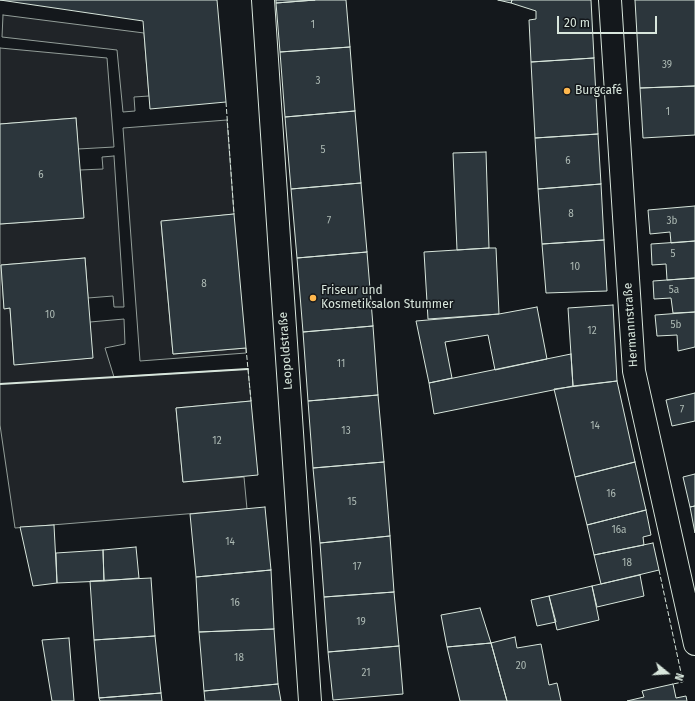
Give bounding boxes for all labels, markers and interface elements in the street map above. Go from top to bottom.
scale bar [559,8,659,34]
text: 20 m [564,16,590,30]
house number: 1 [311,19,315,31]
house number: 39 [662,59,672,71]
house number: 3 [316,75,320,87]
place label: Burgcafé [575,84,622,98]
marker: Burgcafé [562,86,572,96]
house number: 1 [666,106,670,118]
house number: 5 [320,144,326,156]
house number: 6 [565,155,571,167]
house number: 6 [38,169,44,181]
house number: 8 [568,208,574,220]
house number: 7 [327,215,331,227]
house number: 3b [667,215,677,227]
house number: 5 [670,248,676,260]
house number: 10 [570,261,580,273]
house number: 8 [201,278,207,290]
street label: Hermannstraße [621,282,641,368]
place label: Friseur und Kosmetiksalon Stummer [321,284,453,312]
house number: 5a [669,284,679,296]
marker: Friseur und Kosmetiksalon Stummer [308,293,318,303]
house number: 10 [45,309,55,321]
street label: Leopoldstraße [276,311,296,391]
house number: 5b [671,319,681,331]
house number: 12 [587,325,597,337]
house number: 11 [337,358,345,370]
house number: 7 [680,404,684,416]
house number: 14 [590,420,600,432]
house number: 13 [341,425,351,437]
house number: 12 [212,435,222,447]
house number: 16 [606,488,616,500]
house number: 15 [347,496,357,508]
house number: 16a [611,524,627,536]
house number: 14 [225,536,235,548]
house number: 18 [622,557,632,569]
house number: 17 [353,561,361,573]
house number: 16 [230,597,240,609]
house number: 19 [356,616,366,628]
house number: 18 [234,652,244,664]
north arrow [647,653,687,693]
house number: 20 [516,660,526,672]
house number: 21 [361,667,371,679]
text: N [672,671,686,682]

